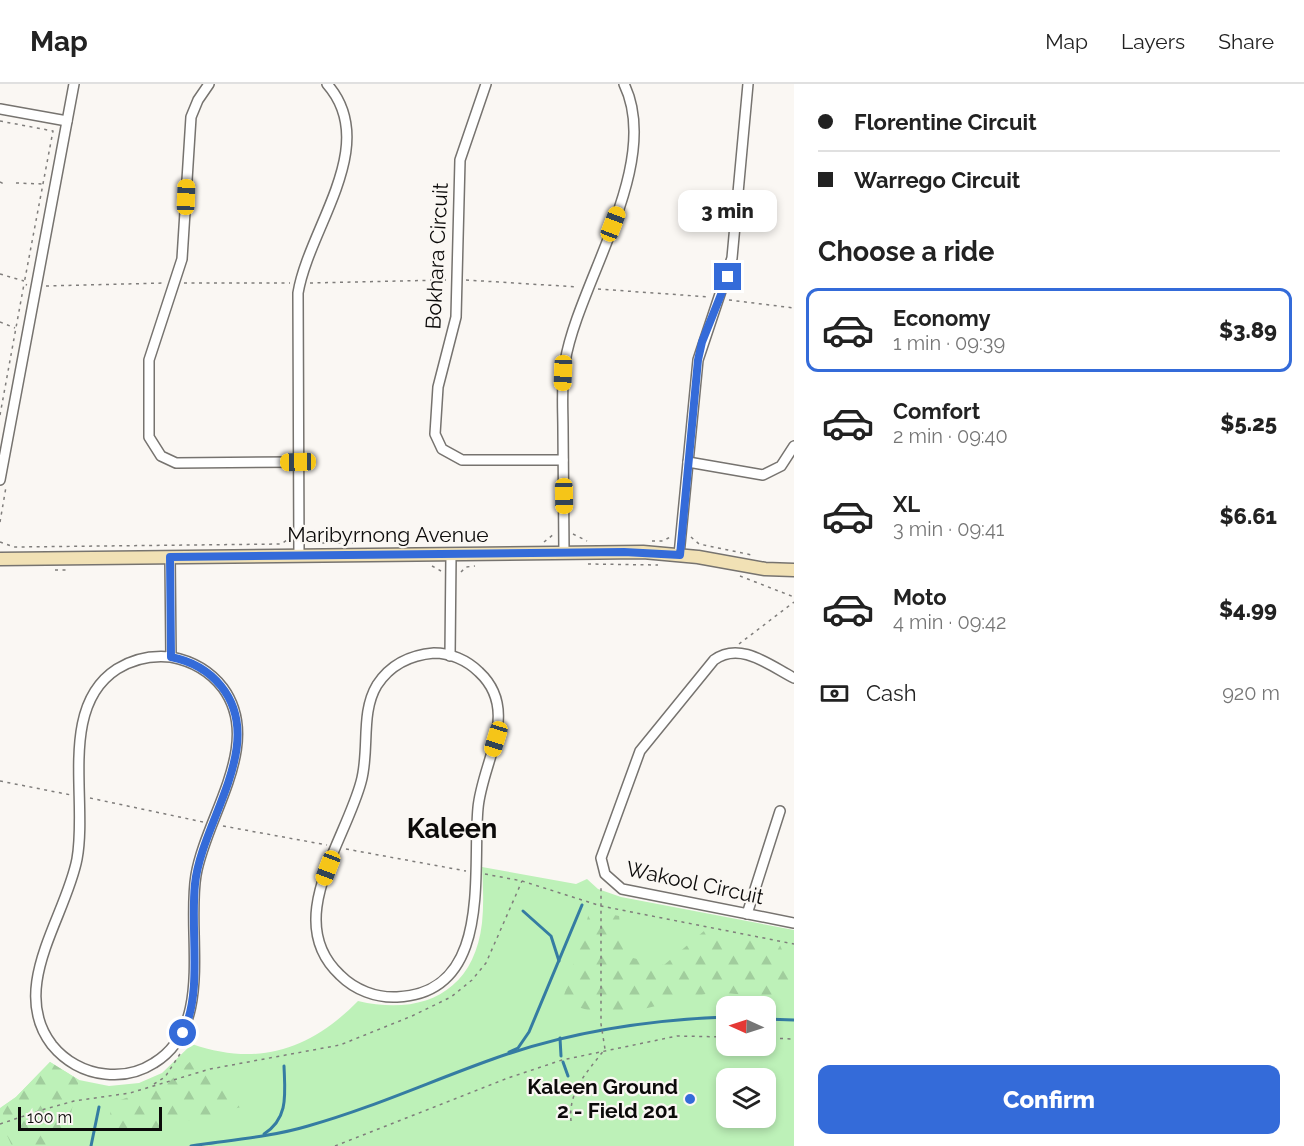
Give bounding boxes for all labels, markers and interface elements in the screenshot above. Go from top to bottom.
text: Map [30,25,88,58]
text: Map [1045,29,1088,54]
text: Layers [1121,29,1185,54]
text: Share [1218,29,1274,54]
text: Florentine Circuit [854,109,1037,135]
text: Warrego Circuit [854,167,1020,193]
car [176,179,196,215]
street label: Bokhara Circuit [420,182,453,330]
callout: 3 min [678,190,777,232]
text: 3 min [701,199,754,223]
car [598,204,628,244]
text: Choose a ride [818,236,994,267]
route end [714,263,741,290]
icon: car [821,303,875,357]
text: Economy [893,305,991,331]
text: $3.89 [1219,317,1277,343]
text: 1 min · 09:39 [893,331,1005,355]
car [553,355,573,391]
icon: car [821,396,875,450]
text: Comfort [893,398,980,424]
text: $5.25 [1220,410,1277,436]
text: 2 min · 09:40 [893,424,1008,448]
car [280,453,316,471]
car [555,478,573,514]
icon: car [821,489,875,543]
text: XL [893,491,920,517]
text: $6.61 [1219,503,1277,529]
text: 3 min · 09:41 [893,517,1004,541]
street label: Maribyrnong Avenue [287,522,489,547]
icon: car [821,582,875,636]
text: Moto [893,584,947,610]
text: $4.99 [1219,596,1277,622]
text: 4 min · 09:42 [893,610,1006,634]
icon: cash [818,677,851,710]
text: Cash [866,680,917,706]
text: 920 m [1222,681,1280,705]
car [482,719,510,759]
district label: Kaleen [407,813,497,844]
car [313,848,343,888]
street label: Wakool Circuit [624,856,766,909]
north arrow [716,996,776,1056]
map controls [716,996,776,1128]
route start [169,1019,196,1046]
button: Confirm [818,1065,1280,1134]
button: layers [716,1068,776,1128]
place label: Kaleen Ground 2 - Field 201 [527,1074,678,1123]
marker: Kaleen Ground 2 - Field 201 [683,1092,697,1106]
scale bar [18,1104,162,1132]
text: 100 m [27,1108,72,1127]

